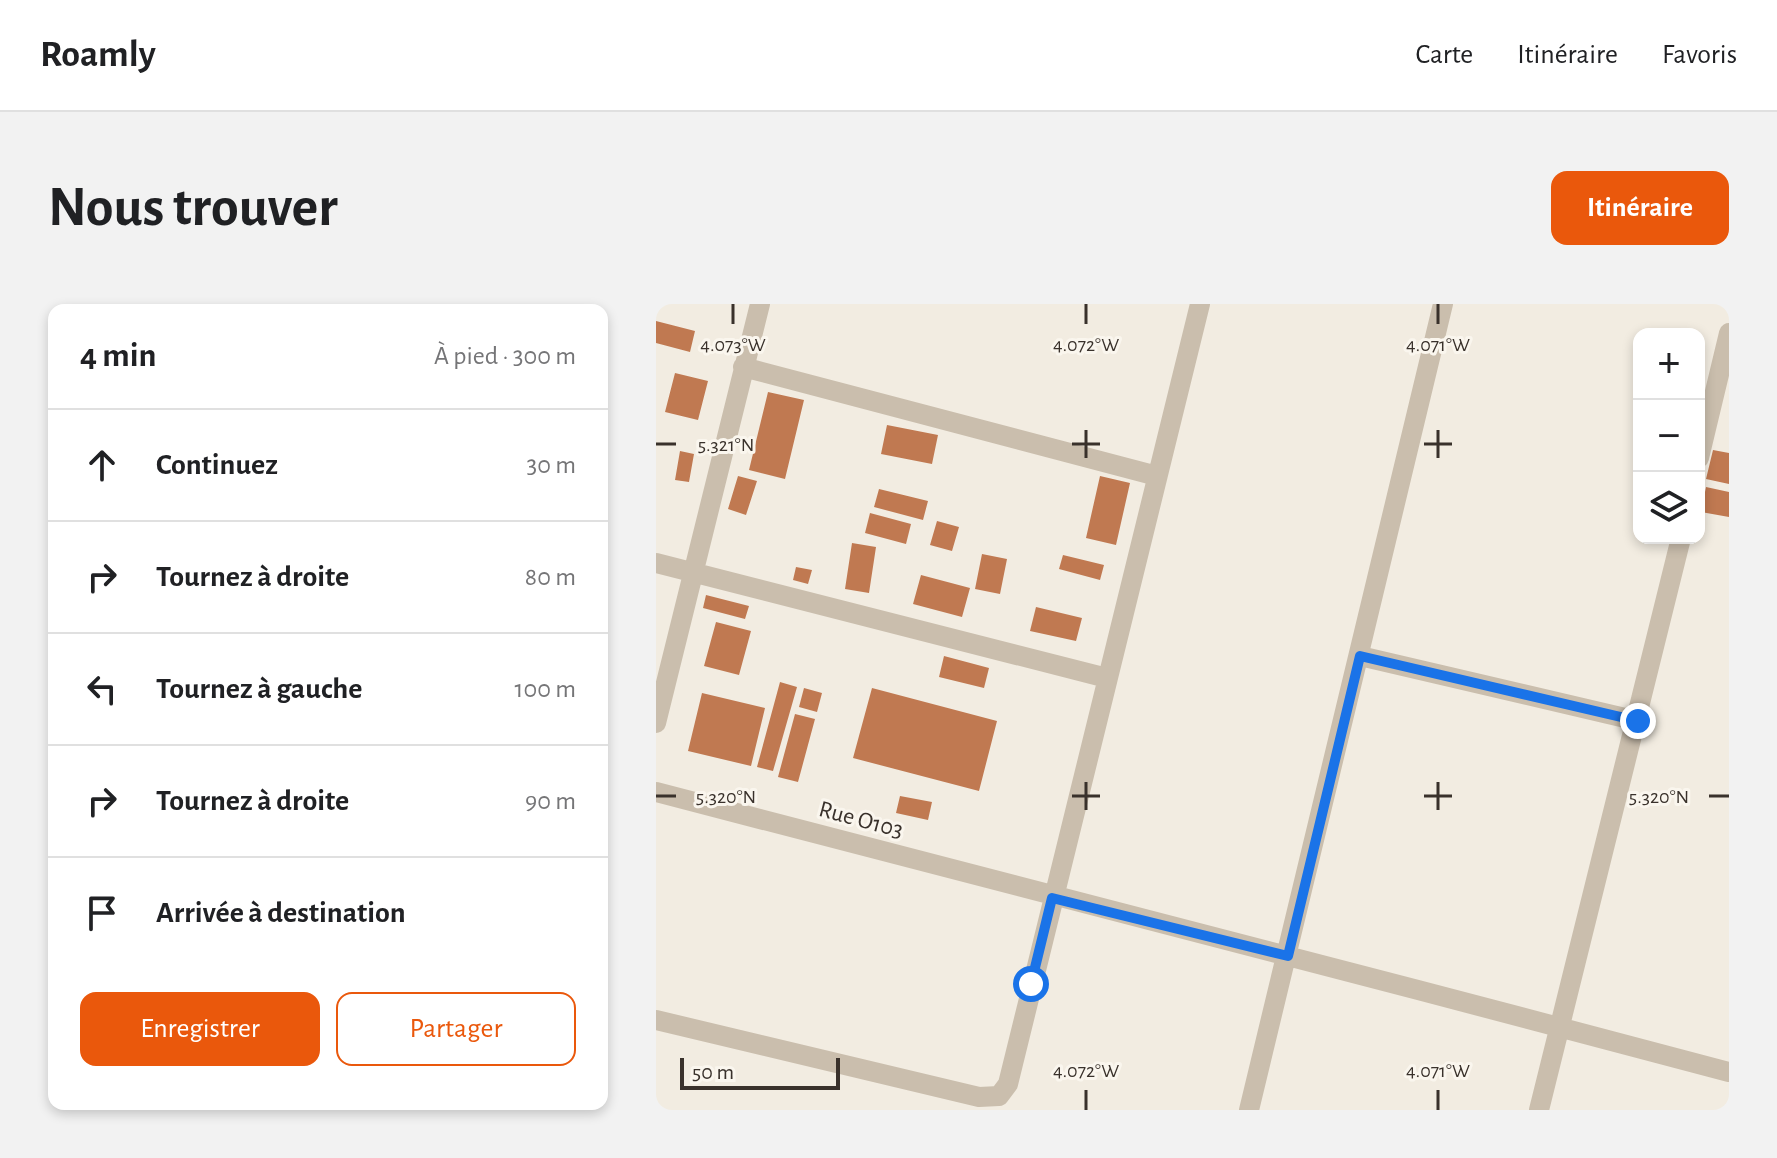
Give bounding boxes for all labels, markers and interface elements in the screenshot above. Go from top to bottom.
text: Roamly [40,36,156,74]
text: Carte [1416,41,1473,69]
text: Itinéraire [1517,41,1618,69]
text: Favoris [1662,41,1737,69]
button: Itinéraire [1551,171,1729,245]
text: Nous trouver [48,180,338,236]
map controls [1633,328,1705,544]
button: + [1633,328,1705,400]
text: 4.073°W [700,335,766,355]
text: 4.072°W [1053,335,1119,355]
text: 4.071°W [1406,335,1470,355]
text: 4 min [80,339,157,373]
text: À pied · 300 m [434,343,576,369]
button: − [1633,400,1705,472]
text: 5.321°N [698,435,754,455]
icon: ahead [80,443,124,487]
text: Continuez [156,450,278,480]
text: 30 m [526,452,576,478]
button: layers [1633,472,1705,544]
icon: right [80,555,124,599]
text: Tournez à droite [156,562,349,592]
text: 80 m [525,564,576,590]
icon: left [80,667,124,711]
text: Tournez à gauche [156,674,363,704]
text: 100 m [515,676,576,702]
route end [1620,703,1656,739]
icon: right [80,779,124,823]
text: Tournez à droite [156,786,349,816]
text: 5.320°N [696,787,756,807]
text: 5.320°N [1629,787,1689,807]
text: 90 m [525,788,576,814]
street label: Rue O103 [816,797,906,843]
icon: arrive [80,891,124,935]
text: Arrivée à destination [156,898,406,928]
route start [1013,966,1049,1002]
button: Enregistrer [80,992,320,1066]
button: Partager [336,992,576,1066]
scale bar [680,1054,840,1090]
text: 50 m [692,1061,734,1083]
text: 4.072°W [1053,1061,1119,1081]
text: 4.071°W [1406,1061,1470,1081]

